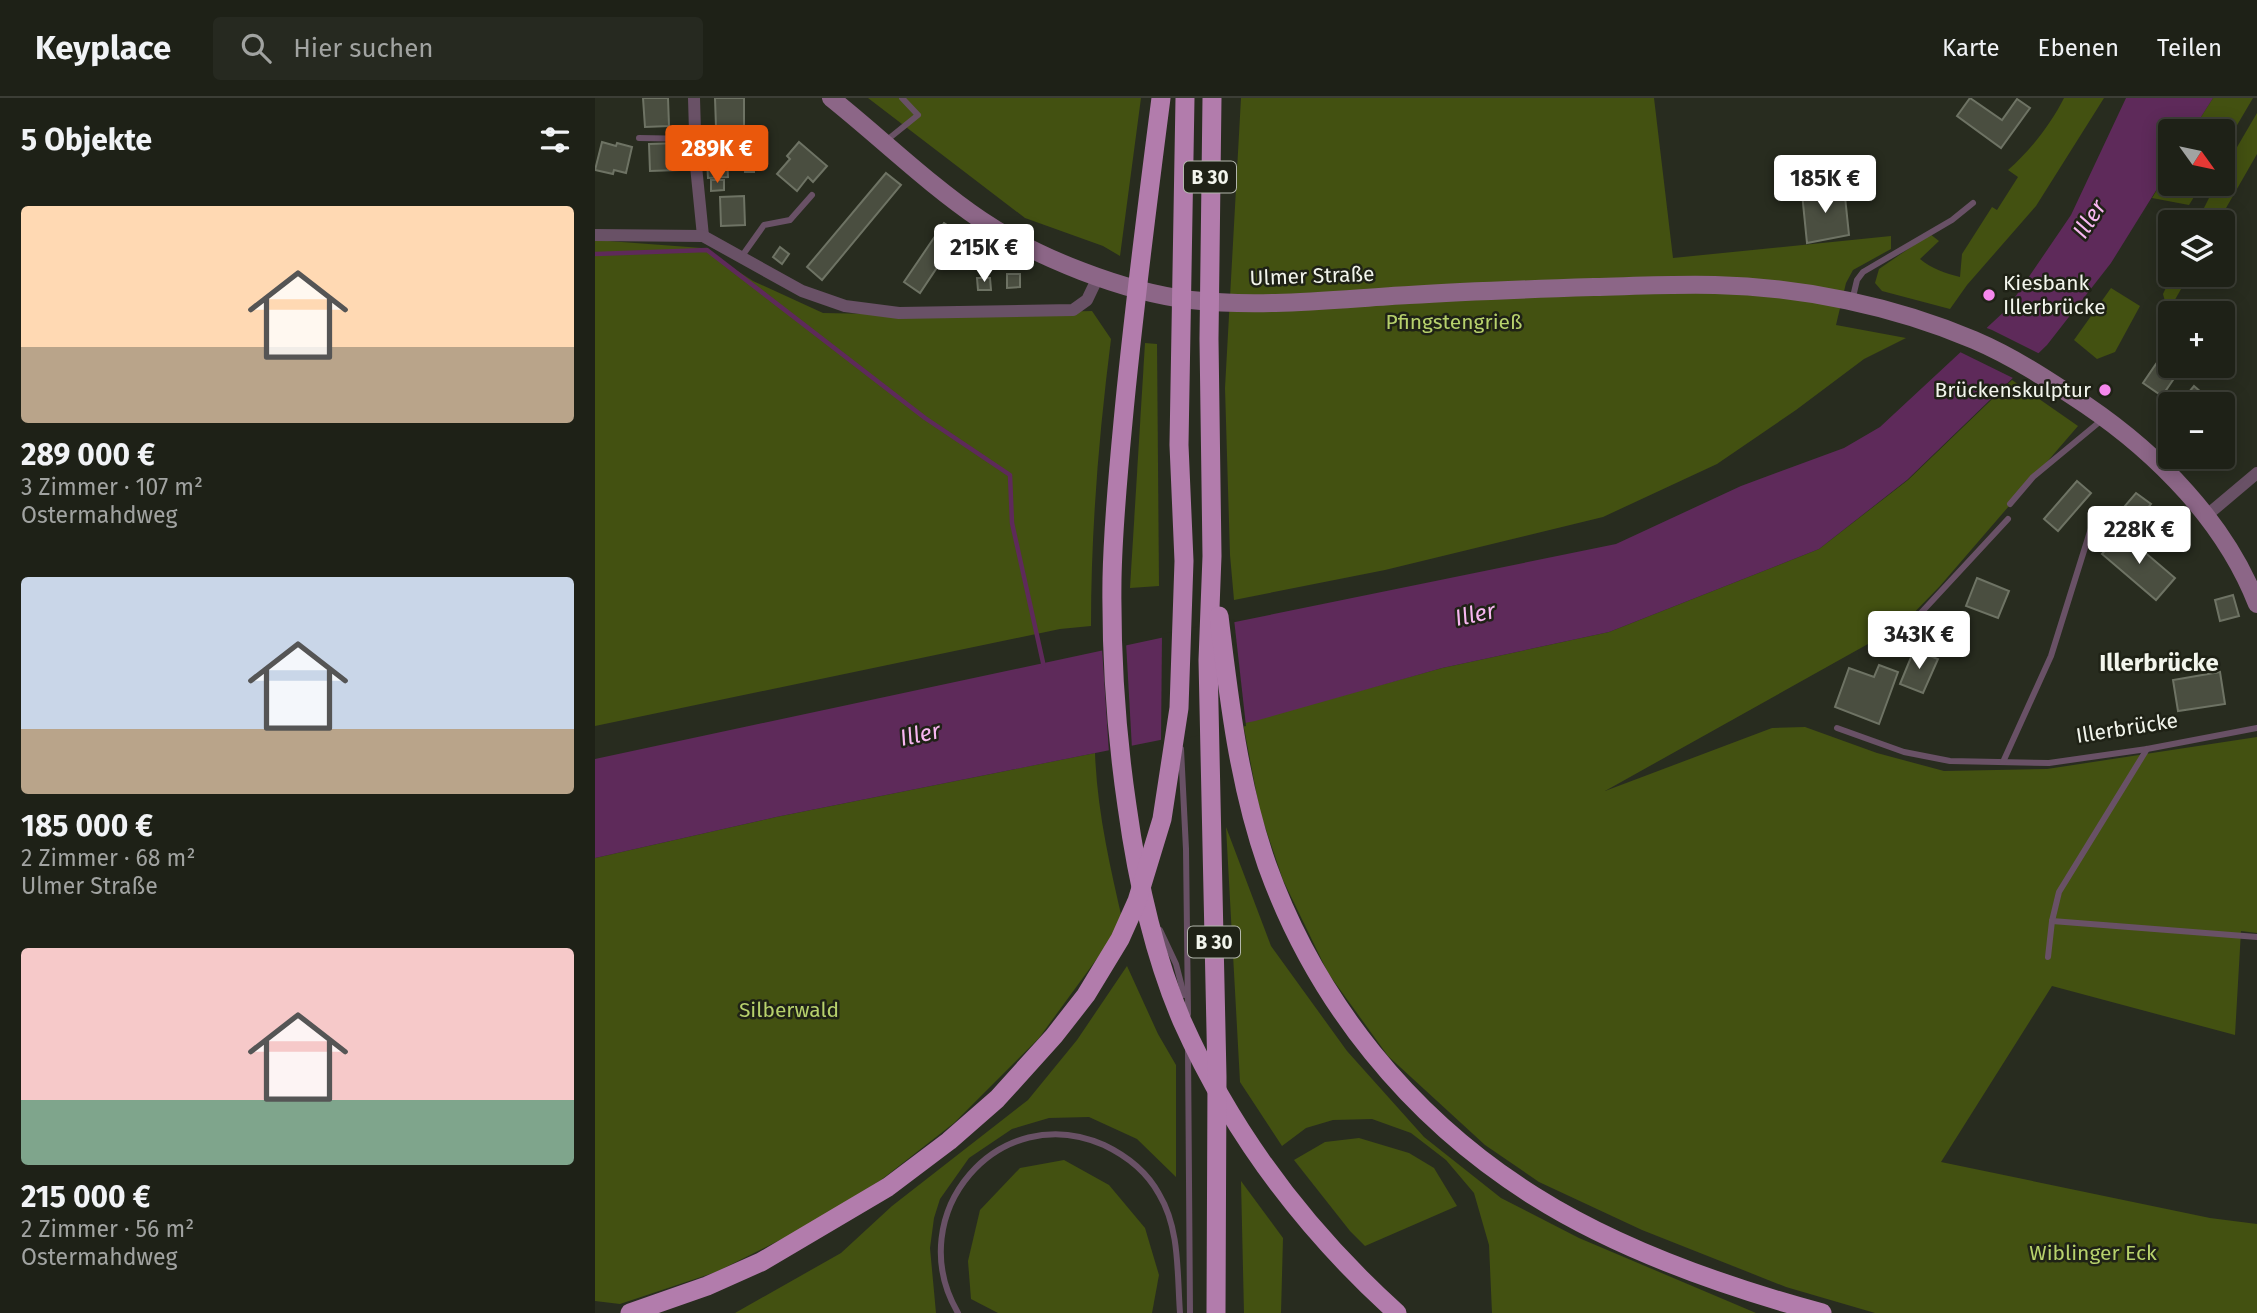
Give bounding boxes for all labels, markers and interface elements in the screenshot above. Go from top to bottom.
search box [213,17,703,80]
text: Keyplace [35,28,171,68]
icon: search [237,29,275,67]
text: Hier suchen [293,33,434,64]
text: Karte [1942,34,2000,62]
text: Ebenen [2038,34,2119,62]
text: Teilen [2157,34,2222,62]
north arrow [2158,119,2235,196]
map controls [2158,119,2235,469]
icon: filters [536,121,574,159]
text: 5 Objekte [21,122,152,158]
pin: 289K € [660,126,774,185]
text: 289K € [681,134,753,162]
pin: 185K € [1768,156,1882,215]
road number: B 30 [1184,162,1236,192]
text: 185K € [1790,164,1860,192]
water label: Iller [2066,193,2112,244]
button: layers [2158,210,2235,287]
pin: 215K € [927,225,1041,284]
text: 215K € [950,233,1018,261]
icon: home [235,252,361,378]
street label: Ulmer Straße [1249,261,1375,291]
place label: Kiesbank Illerbrücke [2003,270,2106,320]
marker: Kiesbank Illerbrücke [1981,287,1997,303]
button: + [2158,301,2235,378]
park label: Pfingstengrieß [1386,309,1522,335]
place label: Brückenskulptur [1934,377,2091,403]
marker: Brückenskulptur [2097,382,2113,398]
button: − [2158,392,2235,469]
text: 289 000 € [21,437,155,473]
text: 3 Zimmer · 107 m² [21,473,203,501]
text: Ostermahdweg [21,501,177,529]
pin: 228K € [2082,506,2196,566]
text: 228K € [2104,515,2174,543]
water label: Iller [1452,596,1499,632]
pin: 343K € [1862,612,1976,671]
text: 343K € [1884,620,1954,648]
icon: home [235,623,361,749]
district label: Illerbrücke [2099,649,2219,677]
street label: Illerbrücke [2074,707,2180,749]
water label: Iller [897,716,944,752]
text: 185 000 € [21,808,153,844]
text: 2 Zimmer · 68 m² [21,844,195,872]
text: Ulmer Straße [21,872,158,900]
road number: B 30 [1188,926,1240,958]
icon: home [235,994,361,1120]
park label: Silberwald [739,997,839,1023]
text: 215 000 € [21,1179,150,1215]
text: 2 Zimmer · 56 m² [21,1215,194,1243]
park label: Wiblinger Eck [2029,1240,2157,1266]
text: Ostermahdweg [21,1243,177,1271]

